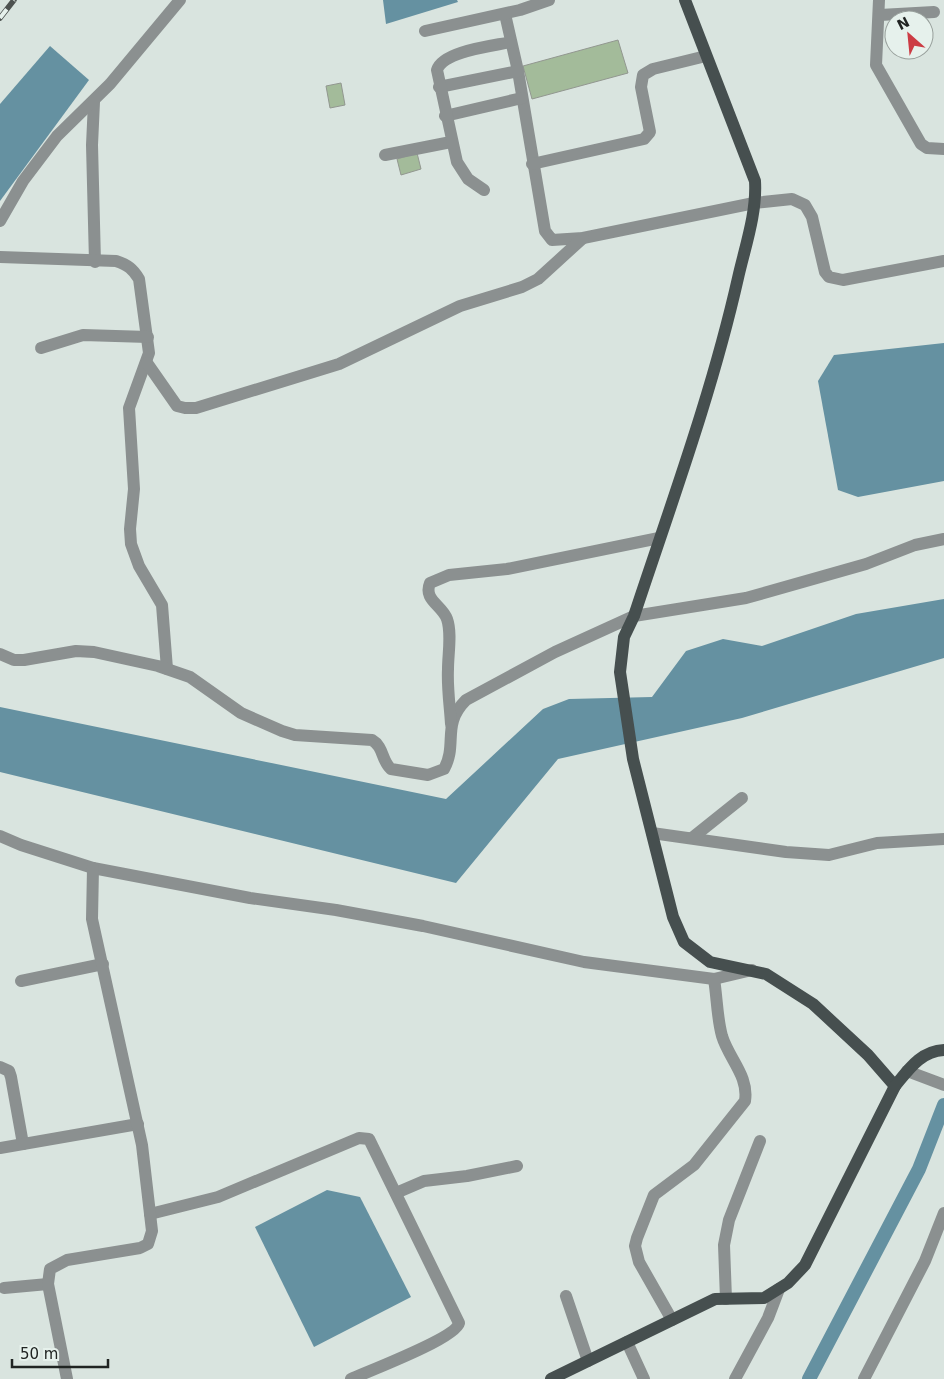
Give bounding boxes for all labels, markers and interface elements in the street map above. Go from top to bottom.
north arrow [884,10,934,60]
text: N [894,14,912,33]
scale bar [12,1336,109,1368]
text: 50 m [20,1345,58,1363]

